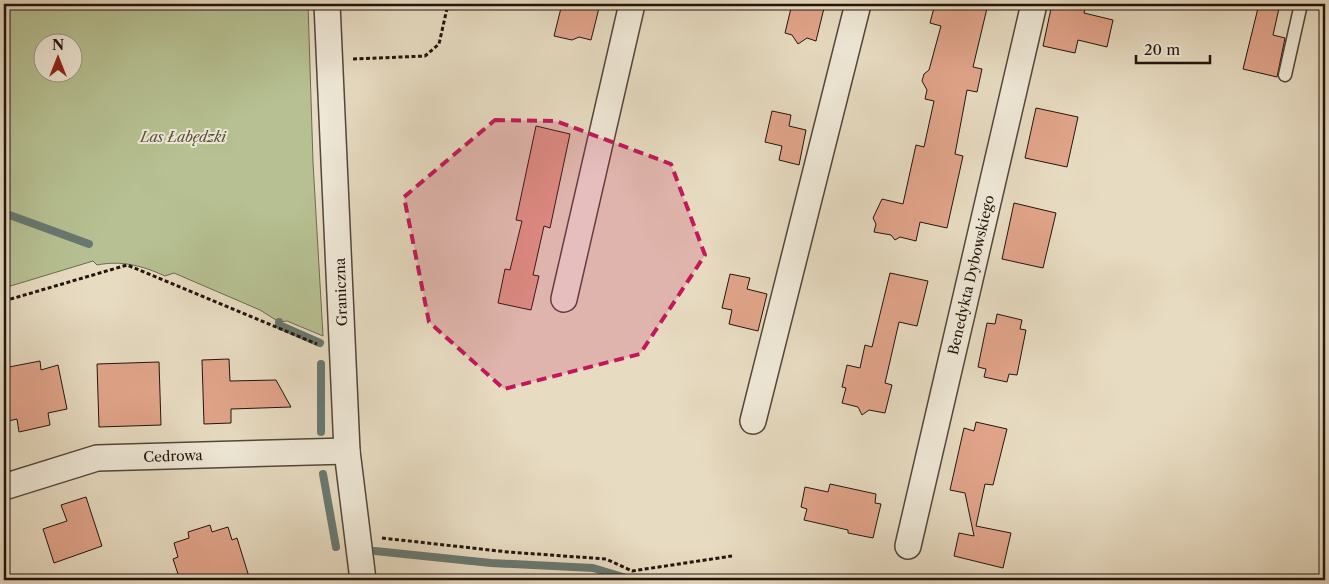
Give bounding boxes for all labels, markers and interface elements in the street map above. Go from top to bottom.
north arrow [32,32,82,82]
scale bar [1136,32,1210,64]
text: N [52,36,64,54]
text: 20 m [1144,40,1180,59]
park label: Las Łabędzki [139,128,227,146]
street label: Benedykta Dybowskiego [944,193,998,357]
street label: Graniczna [331,257,351,326]
street label: Cedrowa [143,446,204,466]

